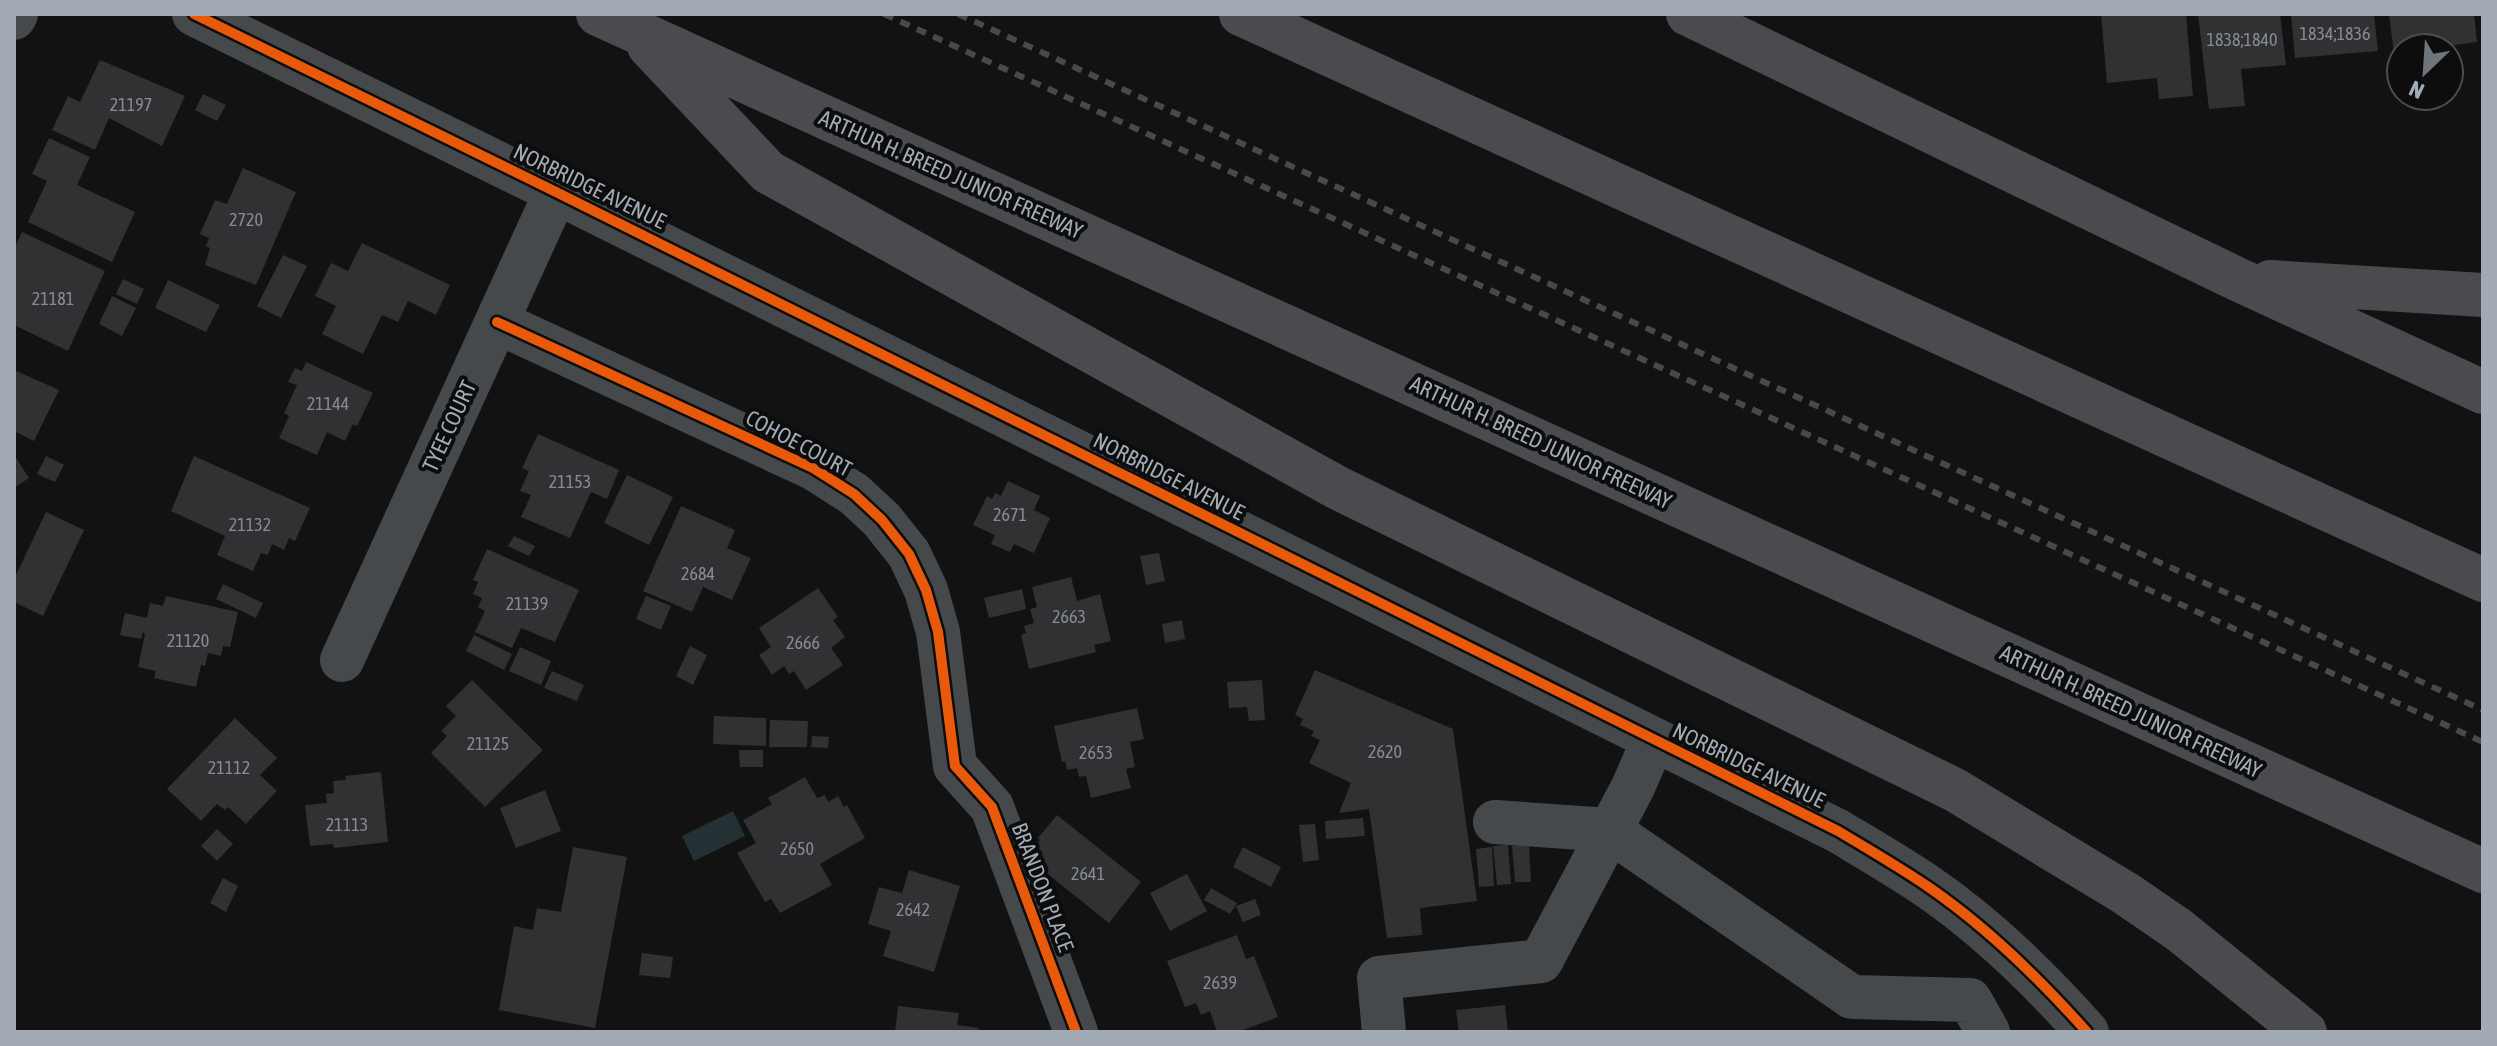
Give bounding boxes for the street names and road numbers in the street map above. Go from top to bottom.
street label: ARTHUR H. BREED JUNIOR FREEWAY [815,104,1087,244]
street label: NORBRIDGE AVENUE [510,138,671,234]
street label: ARTHUR H. BREED JUNIOR FREEWAY [1406,370,1676,514]
street label: TYEE COURT [417,376,481,476]
street label: COHOE COURT [742,404,857,482]
street label: NORBRIDGE AVENUE [1089,427,1249,526]
street label: ARTHUR H. BREED JUNIOR FREEWAY [1996,639,2266,783]
street label: NORBRIDGE AVENUE [1669,717,1830,813]
street label: BRANDON PLACE [1007,819,1080,956]

